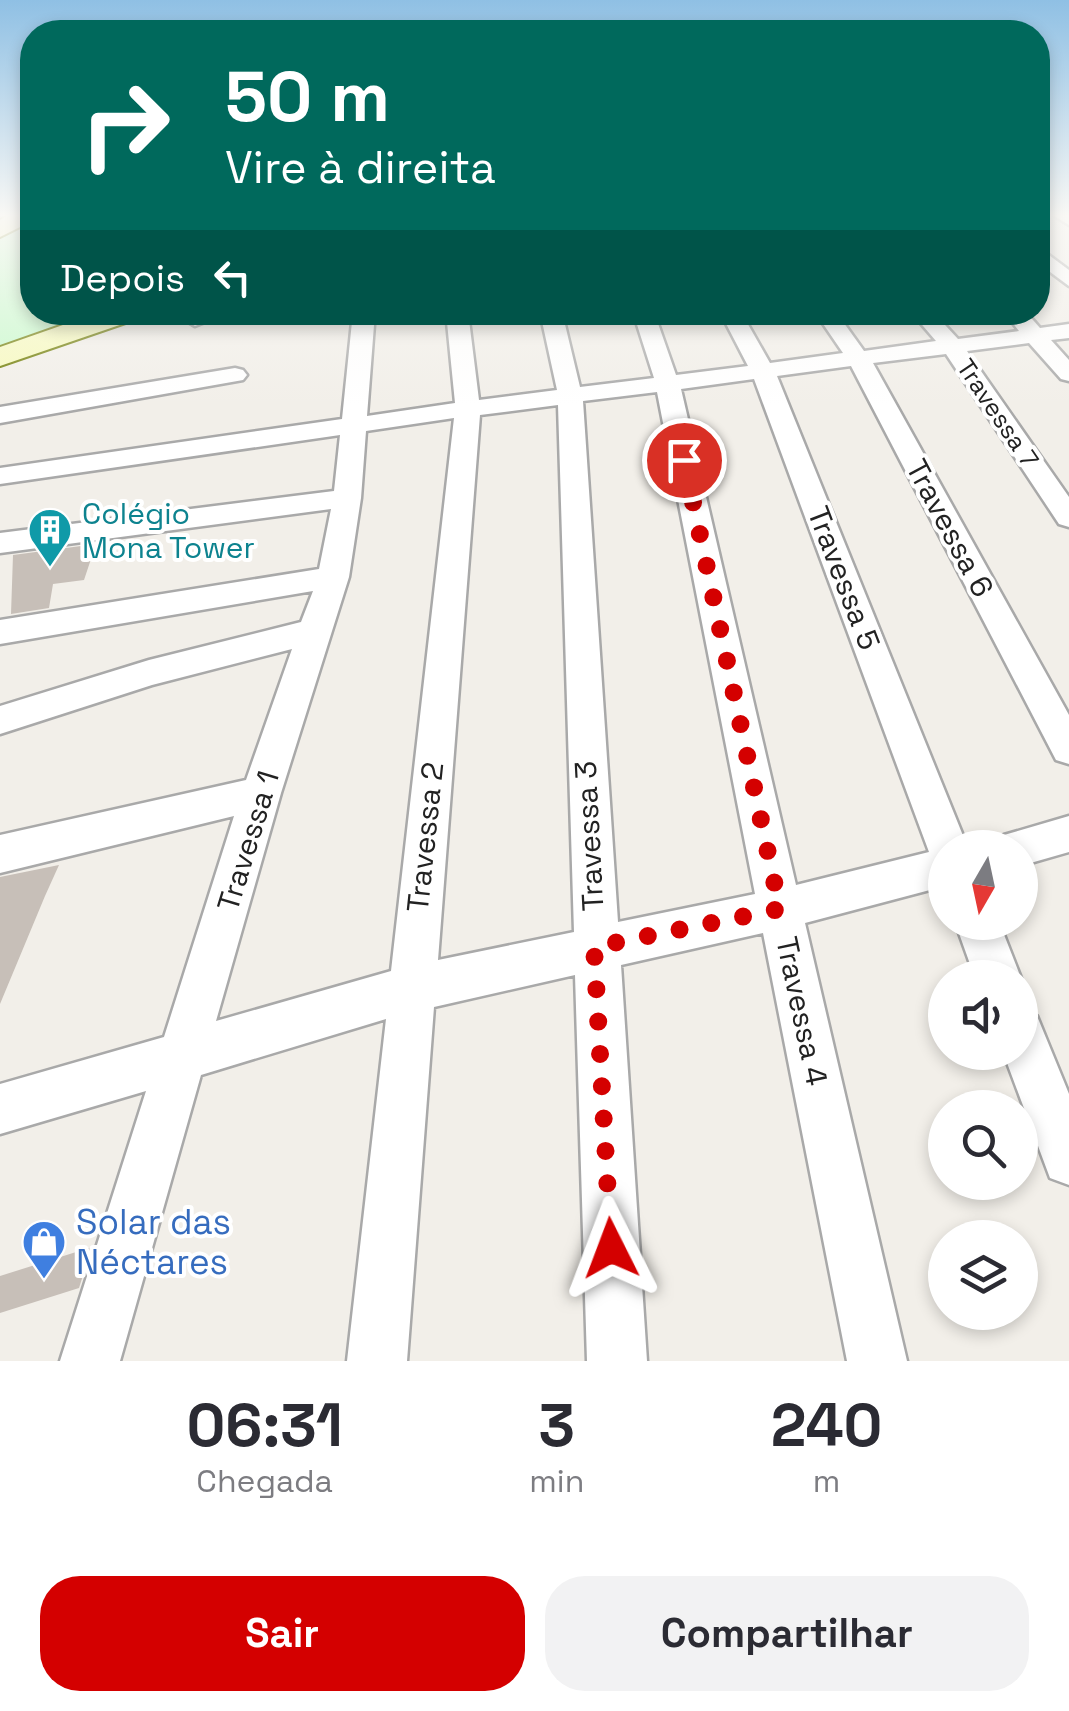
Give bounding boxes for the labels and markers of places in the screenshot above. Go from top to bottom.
pin [642,418,727,503]
place label: Colégio Mona Tower [82,494,255,567]
building icon: Colégio Mona Tower [27,507,73,568]
place label: Solar das Néctares [76,1200,231,1284]
shop icon: Solar das Néctares [21,1219,67,1280]

